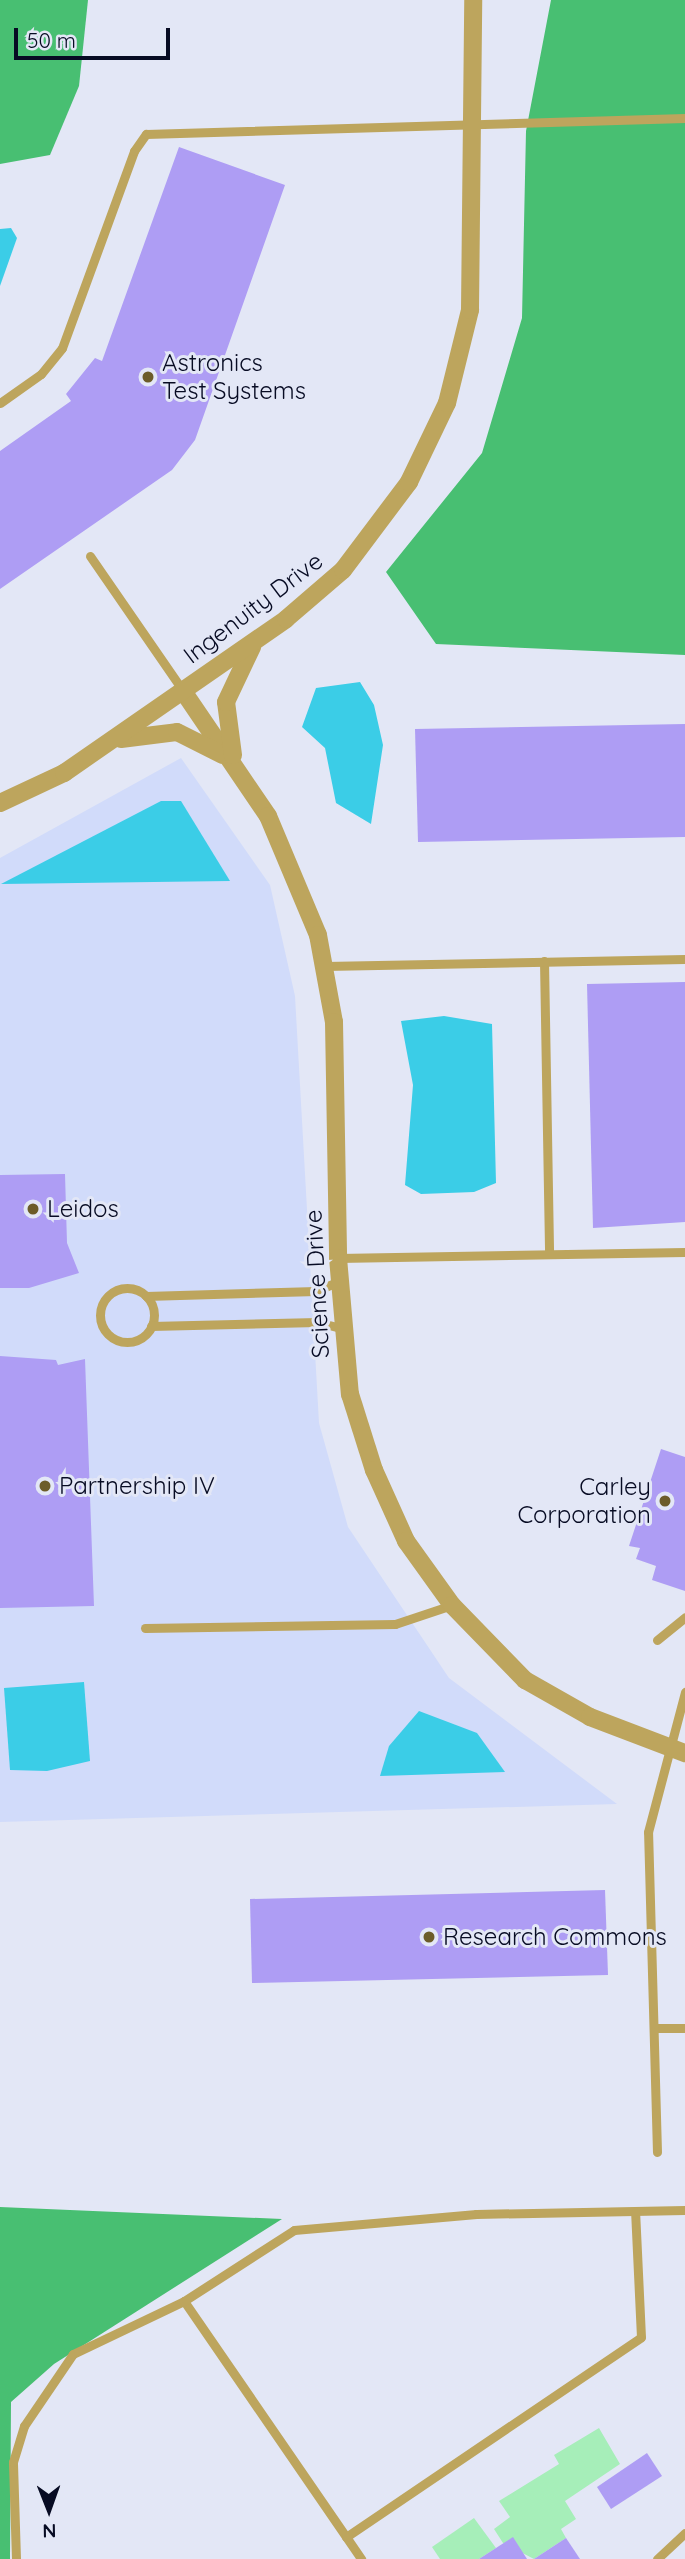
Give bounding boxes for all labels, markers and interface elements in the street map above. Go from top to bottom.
scale bar [18,14,173,58]
text: 50 m [27,27,76,53]
place label: Astronics Test Systems [162,349,306,405]
marker: Astronics Test Systems [140,369,156,385]
street label: Ingenuity Drive [178,546,328,670]
place label: Leidos [47,1195,119,1223]
marker: Leidos [25,1201,41,1217]
street label: Science Drive [299,1209,335,1359]
place label: Partnership IV [59,1472,215,1500]
place label: Carley Corporation [517,1473,651,1529]
marker: Partnership IV [37,1478,53,1494]
marker: Carley Corporation [657,1493,673,1509]
place label: Research Commons [443,1923,667,1951]
marker: Research Commons [421,1929,437,1945]
north arrow [14,2475,84,2545]
text: N [42,2519,57,2543]

